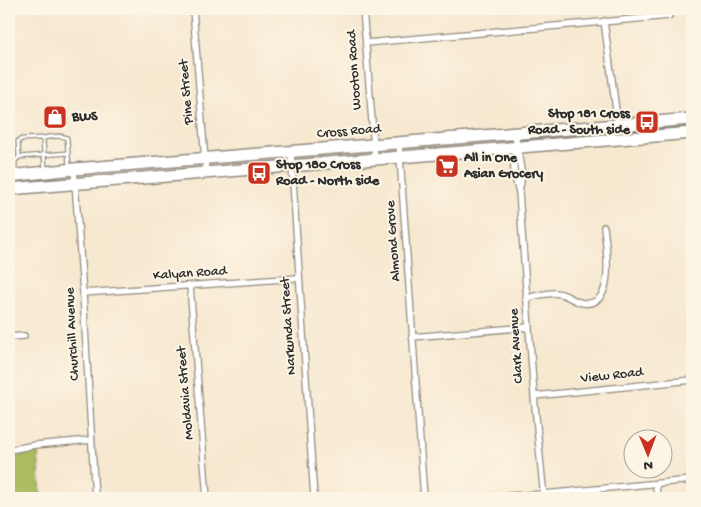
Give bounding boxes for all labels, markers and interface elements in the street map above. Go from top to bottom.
street label: Wooton Road [344,28,366,110]
street label: Pine Street [176,57,198,126]
shop icon: BWS [42,104,68,130]
place label: Stop 181 Cross Road - South side [527,106,631,139]
place label: BWS [71,109,98,126]
bus stop icon: Stop 181 Cross Road - South side [634,109,660,135]
street label: Cross Road [316,121,383,143]
place label: All in One Asian Grocery [463,150,543,183]
supermarket icon: All in One Asian Grocery [434,153,460,179]
place label: Stop 180 Cross Road - North side [275,157,380,190]
bus stop icon: Stop 180 Cross Road - North side [246,160,272,186]
street label: Almond Grove [383,199,405,282]
street label: Kalyan Road [153,263,229,285]
street label: Narkunda Street [277,275,301,375]
street label: Churchill Avenue [62,286,84,381]
street label: Clark Avenue [506,307,528,384]
street label: Moldavia Street [173,344,199,440]
street label: View Road [579,364,646,388]
north arrow [624,430,674,480]
text: N [643,456,653,473]

